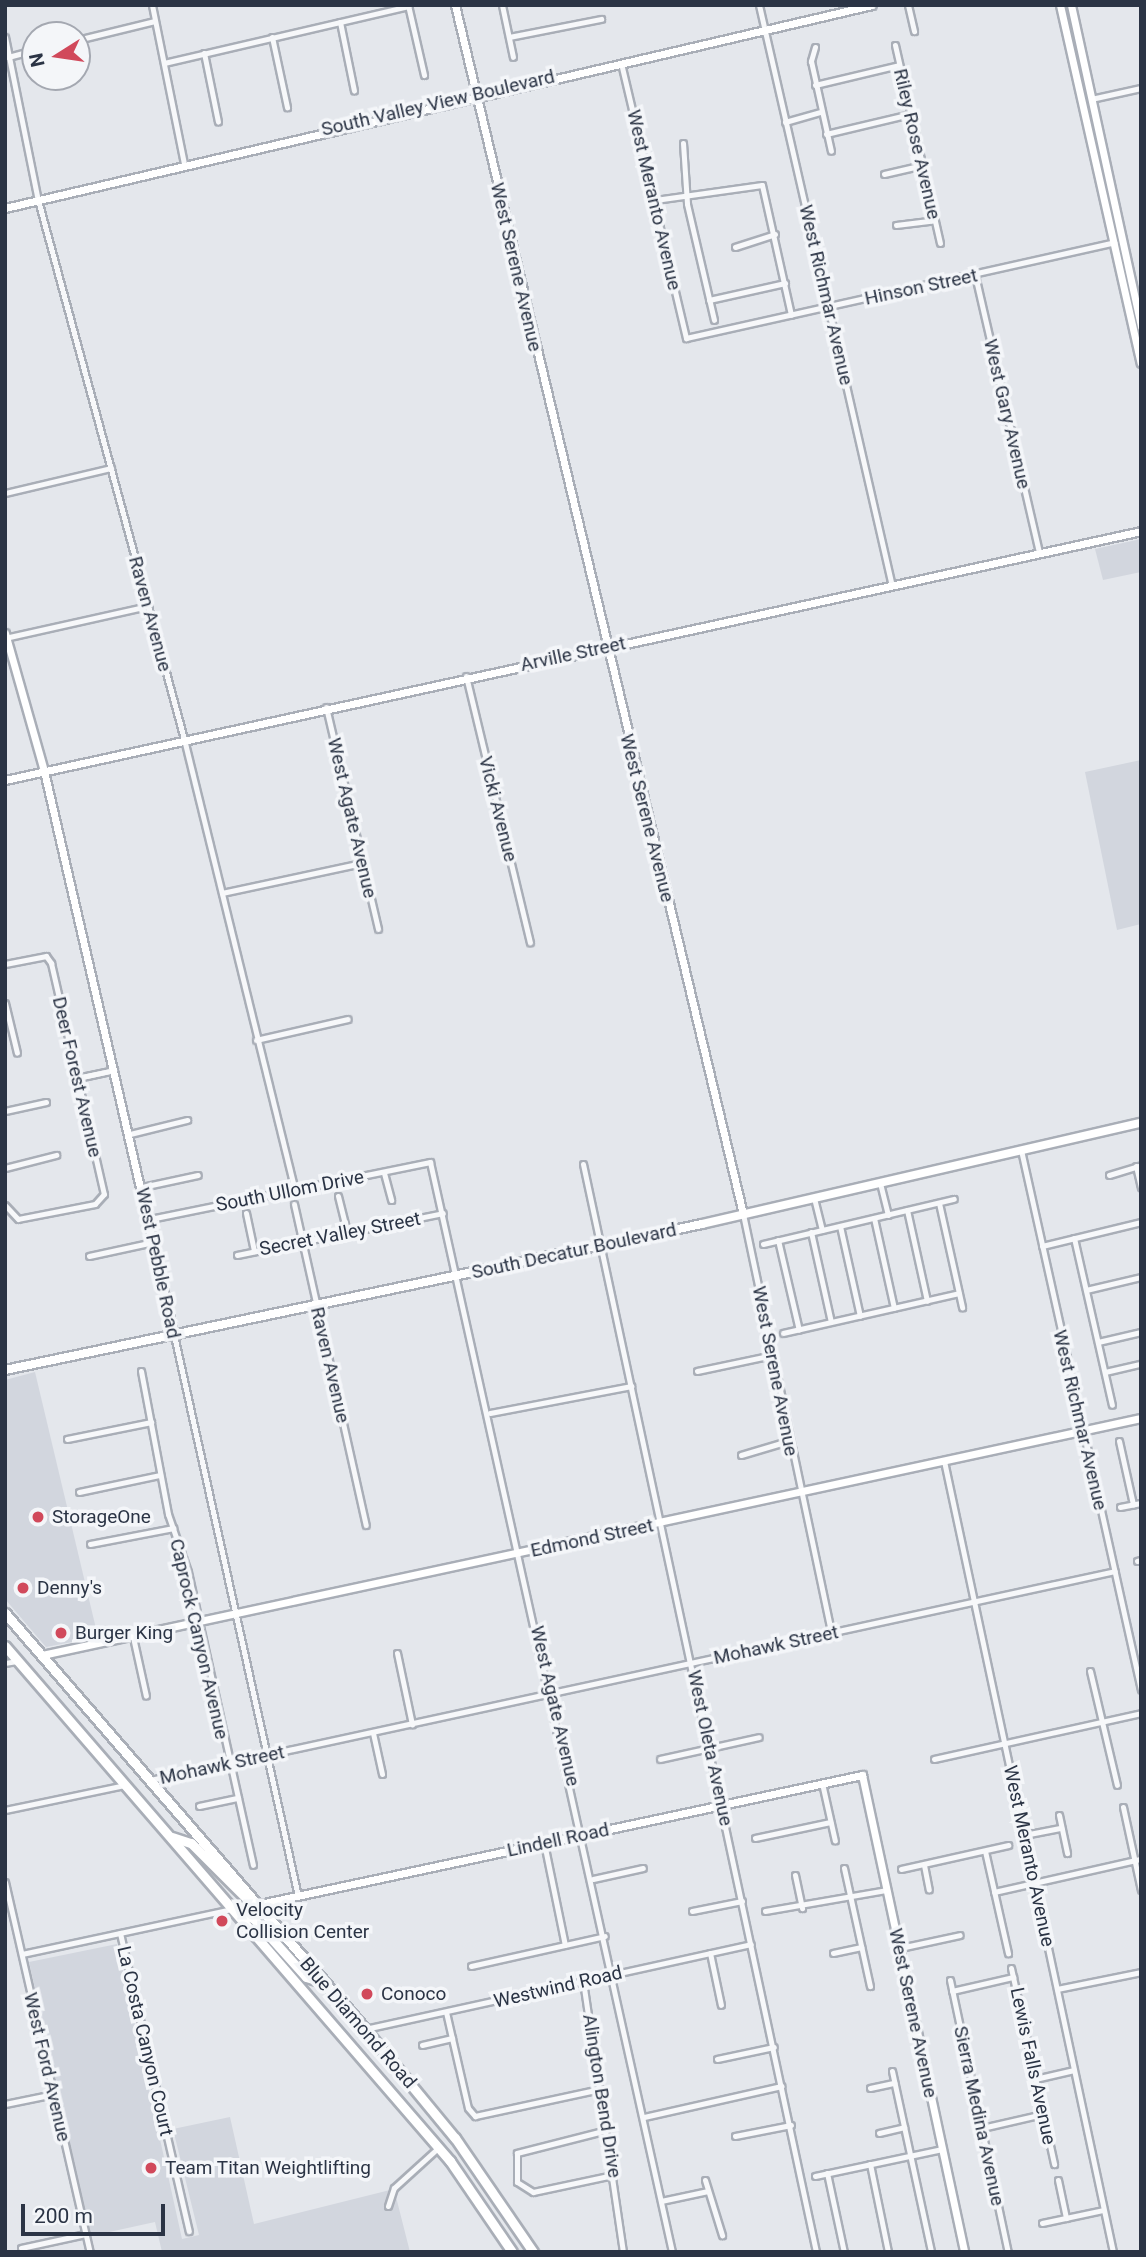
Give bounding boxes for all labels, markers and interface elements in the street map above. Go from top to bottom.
north arrow [21,21,91,91]
text: N [24,51,50,69]
street label: South Valley View Boulevard [319,65,557,141]
street label: Riley Rose Avenue [889,66,945,222]
street label: West Meranto Avenue [622,107,686,293]
street label: West Serene Avenue [485,180,547,354]
street label: West Richmar Avenue [794,203,858,387]
street label: Hinson Street [863,264,979,310]
street label: West Gary Avenue [979,337,1035,491]
street label: Raven Avenue [124,554,176,674]
street label: Arville Street [518,632,628,676]
street label: West Serene Avenue [615,732,679,904]
street label: West Agate Avenue [322,736,382,900]
street label: Vicki Avenue [474,754,522,864]
street label: Deer Forest Avenue [47,994,107,1160]
street label: South Ullom Drive [214,1165,366,1217]
street label: West Pebble Road [131,1185,185,1341]
street label: Secret Valley Street [258,1207,422,1261]
street label: South Decatur Boulevard [470,1218,678,1284]
street label: West Serene Avenue [747,1284,803,1458]
street label: Raven Avenue [306,1305,354,1425]
street label: West Richmar Avenue [1048,1328,1112,1512]
place label: StorageOne [52,1506,151,1528]
marker: StorageOne [30,1509,46,1525]
street label: Edmond Street [529,1514,655,1562]
street label: Caprock Canyon Avenue [165,1537,233,1741]
place label: Denny's [37,1577,102,1599]
marker: Denny's [15,1580,31,1596]
street label: Mohawk Street [712,1621,840,1669]
place label: Burger King [75,1622,173,1644]
street label: West Agate Avenue [525,1624,585,1788]
marker: Burger King [53,1625,69,1641]
street label: West Oleta Avenue [682,1668,738,1828]
street label: Mohawk Street [158,1741,286,1789]
street label: West Meranto Avenue [999,1763,1059,1949]
street label: Lindell Road [505,1818,611,1862]
place label: Velocity Collision Center [236,1899,369,1943]
marker: Velocity Collision Center [214,1913,230,1929]
street label: West Serene Avenue [884,1926,942,2100]
street label: La Costa Canyon Court [112,1944,178,2138]
street label: Blue Diamond Road [295,1953,421,2093]
street label: Westwind Road [492,1961,624,2013]
place label: Conoco [381,1983,446,2005]
street label: Lewis Falls Avenue [1005,1985,1061,2147]
marker: Conoco [359,1986,375,2002]
street label: West Ford Avenue [19,1990,75,2144]
street label: Alington Bend Drive [578,2013,626,2179]
street label: Sierra Medina Avenue [949,2024,1009,2208]
place label: Team Titan Weightlifting [165,2157,371,2179]
marker: Team Titan Weightlifting [143,2160,159,2176]
scale bar [24,2190,168,2234]
text: 200 m [34,2204,93,2228]

